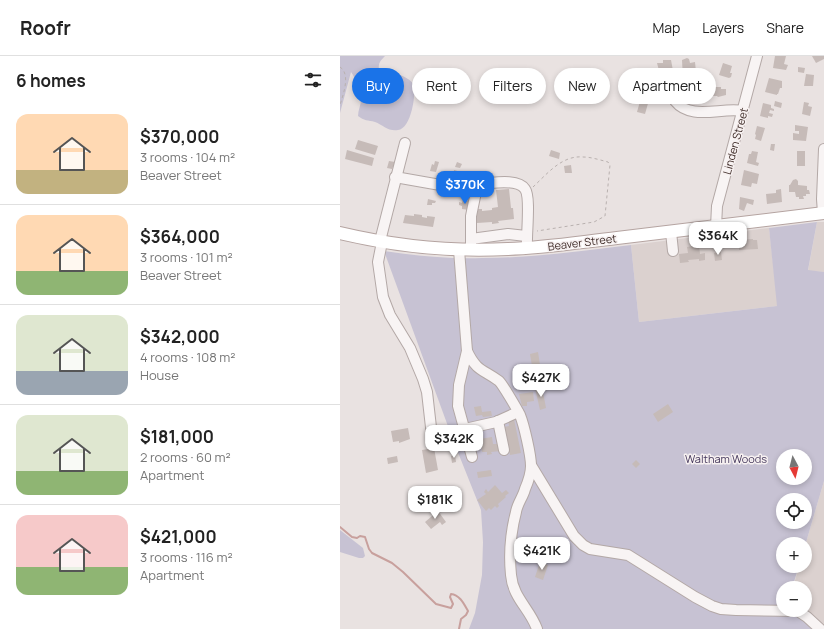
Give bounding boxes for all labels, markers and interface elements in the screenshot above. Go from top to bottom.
text: Roofr [20,15,71,41]
text: Map [652,18,680,37]
text: Layers [702,18,744,37]
text: Share [766,18,804,37]
chip: Buy [352,68,404,104]
chip: Rent [412,68,471,104]
chip: Filters [479,68,546,104]
chip: New [554,68,610,104]
chip: Apartment [618,68,716,104]
text: 6 homes [16,69,86,92]
icon: filters [302,69,324,91]
street label: Linden Street [719,106,751,176]
text: $370,000 [140,125,220,148]
icon: home [48,130,96,178]
text: 3 rooms · 104 m² [140,148,235,166]
text: Beaver Street [140,166,222,184]
pin: $370K [437,171,493,205]
text: $370K [445,175,485,193]
pin: $364K [690,222,746,256]
text: $364,000 [140,225,220,248]
text: $364K [698,226,738,244]
street label: Beaver Street [547,230,617,254]
icon: home [48,231,96,279]
text: 3 rooms · 101 m² [140,248,233,266]
text: Beaver Street [140,266,222,284]
text: $342,000 [140,325,220,348]
icon: home [48,331,96,379]
text: 4 rooms · 108 m² [140,348,236,366]
pin: $427K [513,364,569,398]
text: House [140,366,179,384]
text: $427K [521,368,561,386]
text: $181,000 [140,425,214,448]
pin: $342K [426,425,482,459]
text: $342K [434,429,474,447]
icon: home [48,431,96,479]
text: 2 rooms · 60 m² [140,448,231,466]
north arrow [776,449,812,485]
map controls [776,449,812,617]
park label: Waltham Woods [685,451,767,466]
text: Apartment [140,466,204,484]
pin: $181K [407,486,463,520]
text: $181K [417,490,453,508]
button: locate [776,493,812,529]
text: $421,000 [140,525,217,548]
icon: home [48,531,96,579]
pin: $421K [514,537,570,571]
button: + [776,537,812,573]
text: $421K [523,541,561,559]
text: 3 rooms · 116 m² [140,548,233,566]
text: Apartment [140,566,204,584]
button: − [776,581,812,617]

